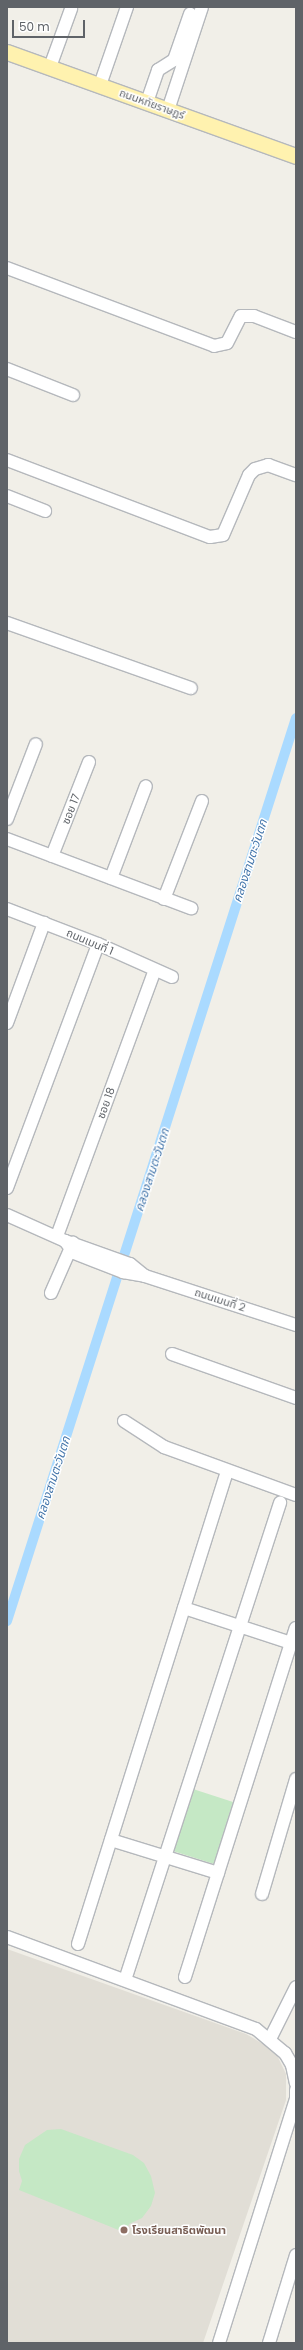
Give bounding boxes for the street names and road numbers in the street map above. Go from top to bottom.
street label: ถนนหทัยราษฎร์ [117,86,187,122]
street label: ซอย 17 [59,792,83,826]
street label: ถนนเมนที่ 1 [64,926,116,958]
street label: ซอย 18 [94,1086,118,1120]
street label: ถนนเมนที่ 2 [193,1286,247,1314]

